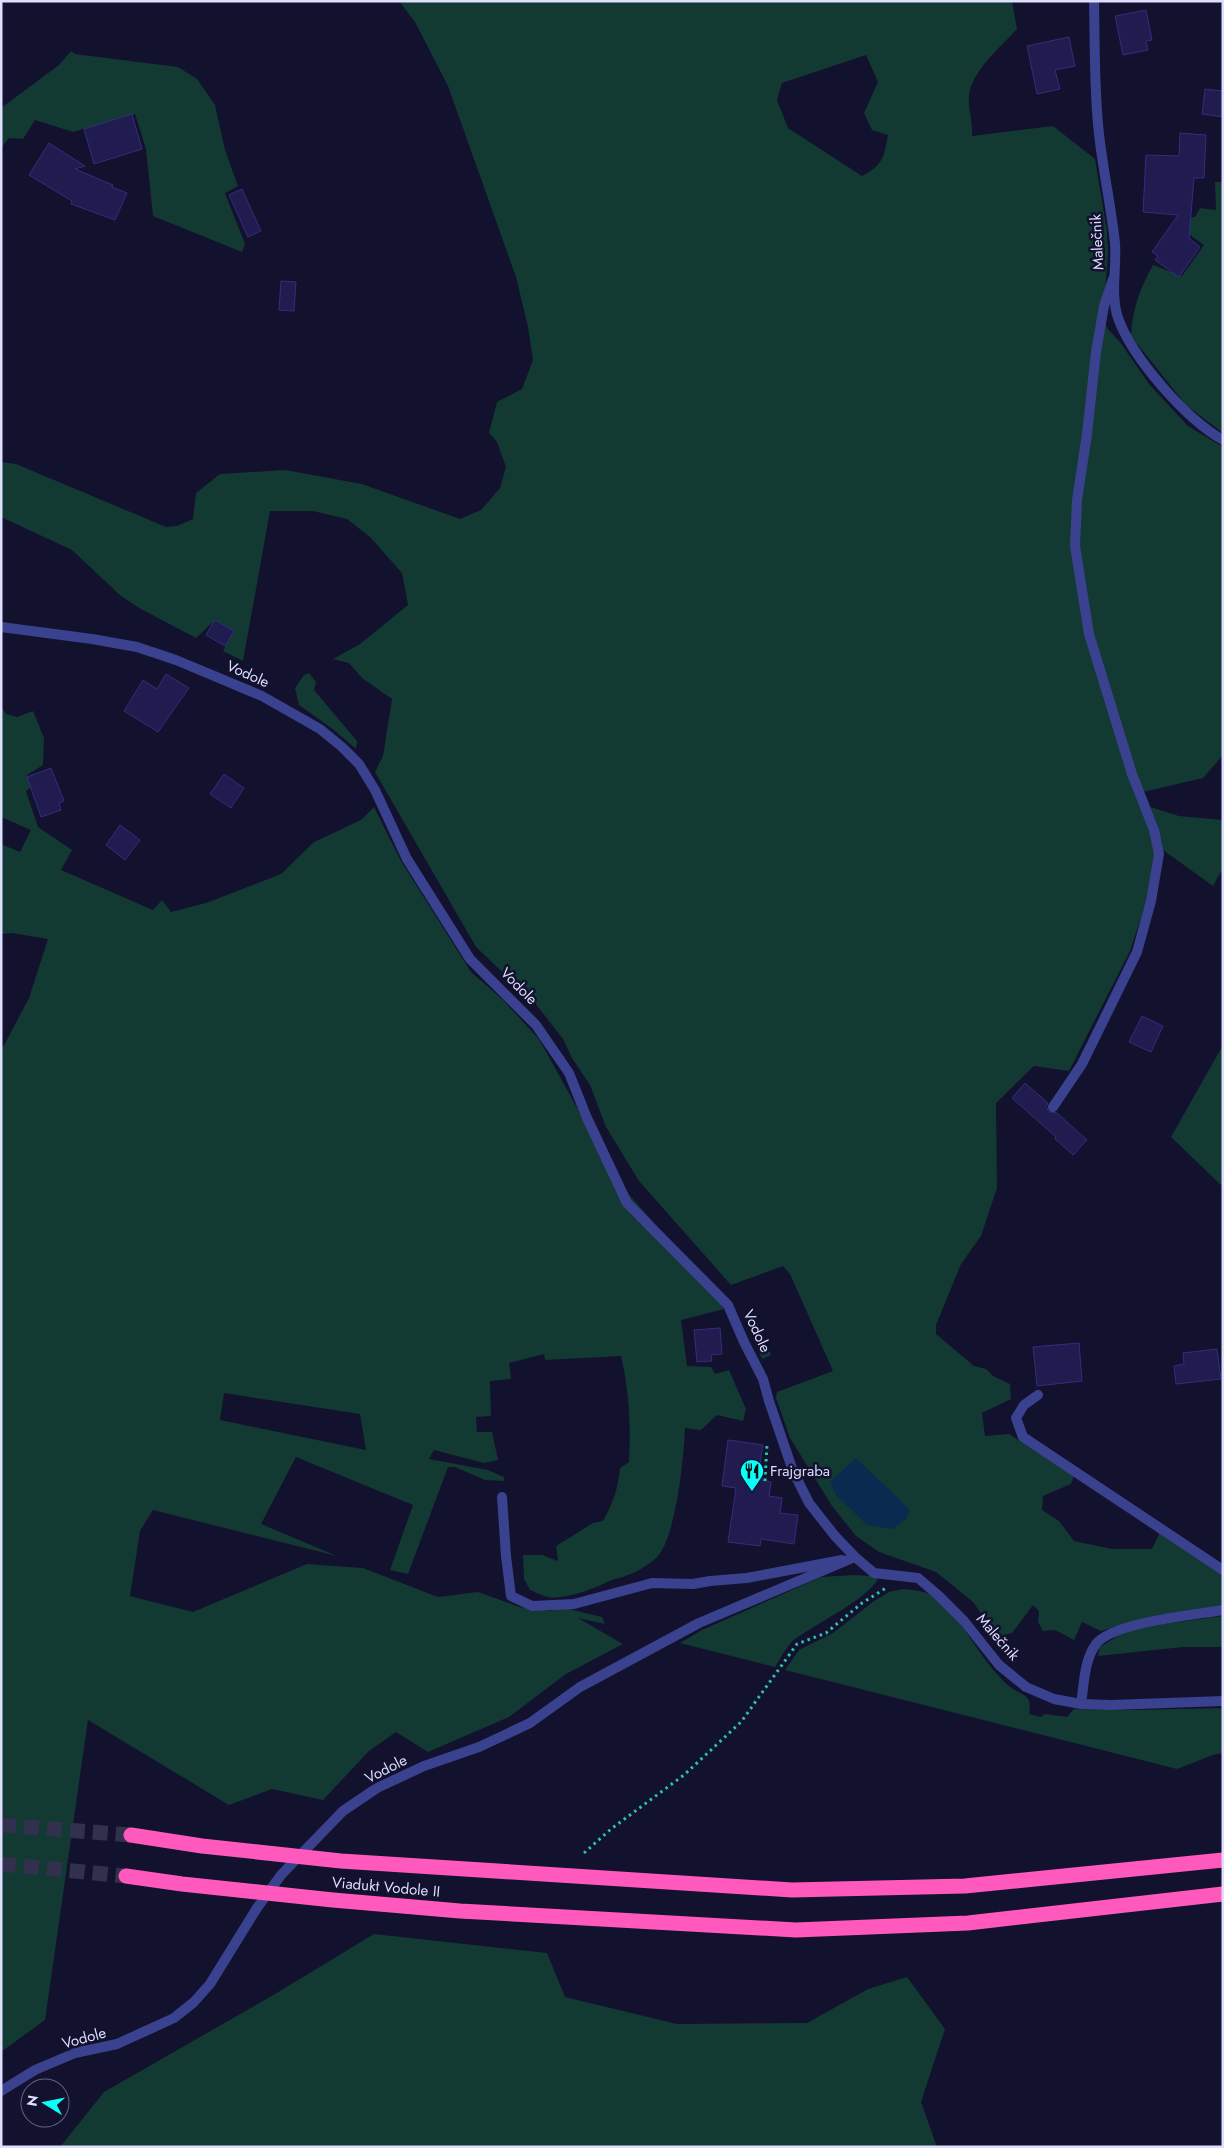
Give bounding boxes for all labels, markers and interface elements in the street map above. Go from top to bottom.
street label: Malečnik [1085,213,1109,271]
street label: Vodole [223,655,273,693]
street label: Vodole [495,962,543,1010]
street label: Vodole [738,1306,777,1356]
restaurant icon: Frajgraba [739,1458,765,1492]
place label: Frajgraba [770,1460,830,1482]
street label: Malečnik [971,1609,1025,1666]
street label: Vodole [361,1749,411,1789]
street label: Viadukt Vodole II [331,1871,441,1903]
street label: Vodole [60,2022,109,2054]
north arrow [20,2078,70,2128]
text: N [21,2094,43,2108]

